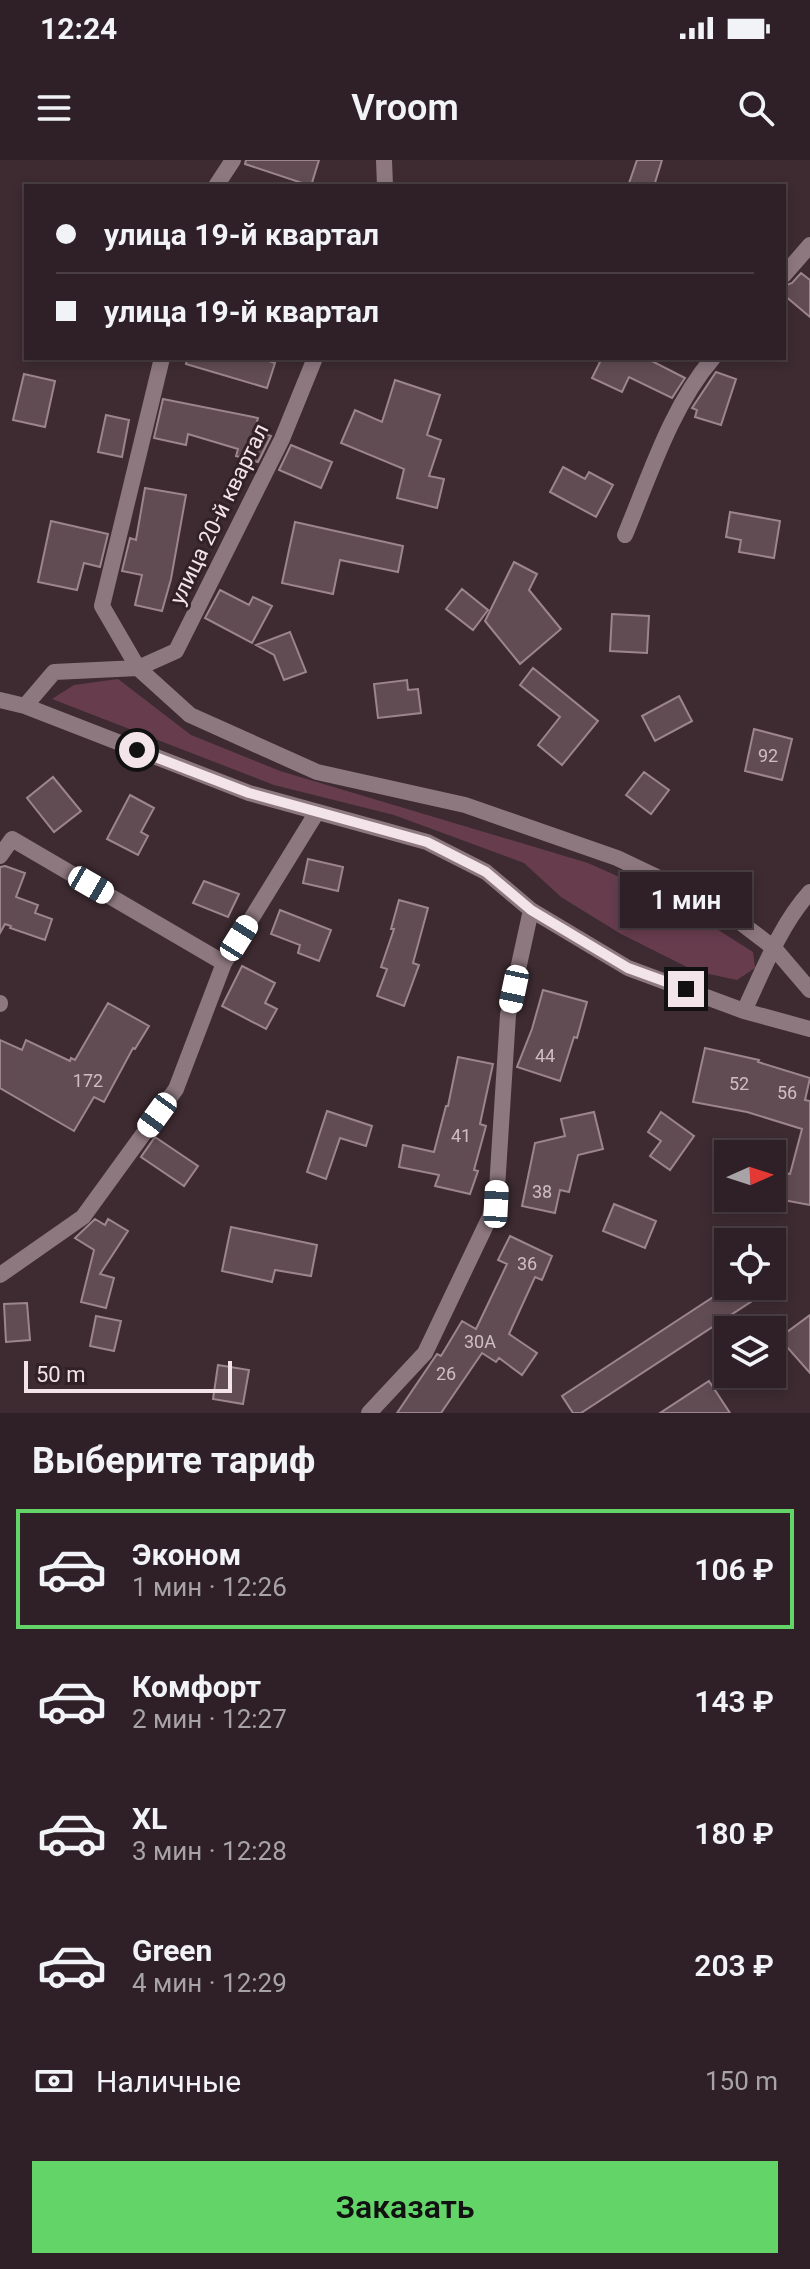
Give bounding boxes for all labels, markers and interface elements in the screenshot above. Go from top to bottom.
text: 12:24 [40,11,117,46]
icon: menu [32,86,76,130]
icon: search [734,86,778,130]
text: Vroom [351,87,459,129]
text: улица 19-й квартал [104,217,379,252]
text: улица 19-й квартал [104,294,379,329]
street label: улица 20-й квартал [164,420,274,608]
route start [119,732,155,768]
house number: 92 [758,745,778,766]
car [64,863,118,907]
callout: 1 мин [620,873,752,929]
text: 1 мин [651,885,721,915]
car [216,911,262,965]
car [497,963,531,1015]
route end [668,971,704,1007]
house number: 44 [535,1045,555,1066]
house number: 172 [73,1070,103,1091]
house number: 52 [729,1073,749,1094]
house number: 56 [777,1082,797,1103]
car [133,1089,181,1141]
house number: 41 [451,1125,471,1146]
north arrow [714,1140,786,1212]
map controls [714,1140,786,1388]
car [483,1179,509,1229]
house number: 38 [532,1181,552,1202]
button: locate [714,1228,786,1300]
house number: 36 [517,1253,537,1274]
button: layers [714,1316,786,1388]
house number: 30А [464,1331,496,1352]
scale bar [24,1357,232,1393]
text: 50 m [36,1362,85,1387]
house number: 26 [436,1363,456,1384]
text: Выберите тариф [32,1440,315,1482]
icon: car [36,1533,108,1605]
text: Эконом [132,1537,241,1572]
text: 106 ₽ [694,1552,774,1587]
text: 1 мин · 12:26 [132,1572,287,1602]
icon: car [36,1665,108,1737]
text: Комфорт [132,1669,261,1704]
text: 143 ₽ [694,1684,774,1719]
text: 2 мин · 12:27 [132,1704,287,1734]
icon: car [36,1797,108,1869]
text: XL [132,1801,167,1836]
text: 180 ₽ [694,1816,774,1851]
text: 3 мин · 12:28 [132,1836,287,1866]
icon: car [36,1929,108,2001]
text: Green [132,1933,212,1968]
text: 203 ₽ [694,1948,774,1983]
text: 4 мин · 12:29 [132,1968,287,1998]
icon: cash [32,2059,76,2103]
text: Наличные [96,2064,241,2099]
text: 150 m [705,2066,778,2096]
button: Заказать [32,2161,778,2253]

